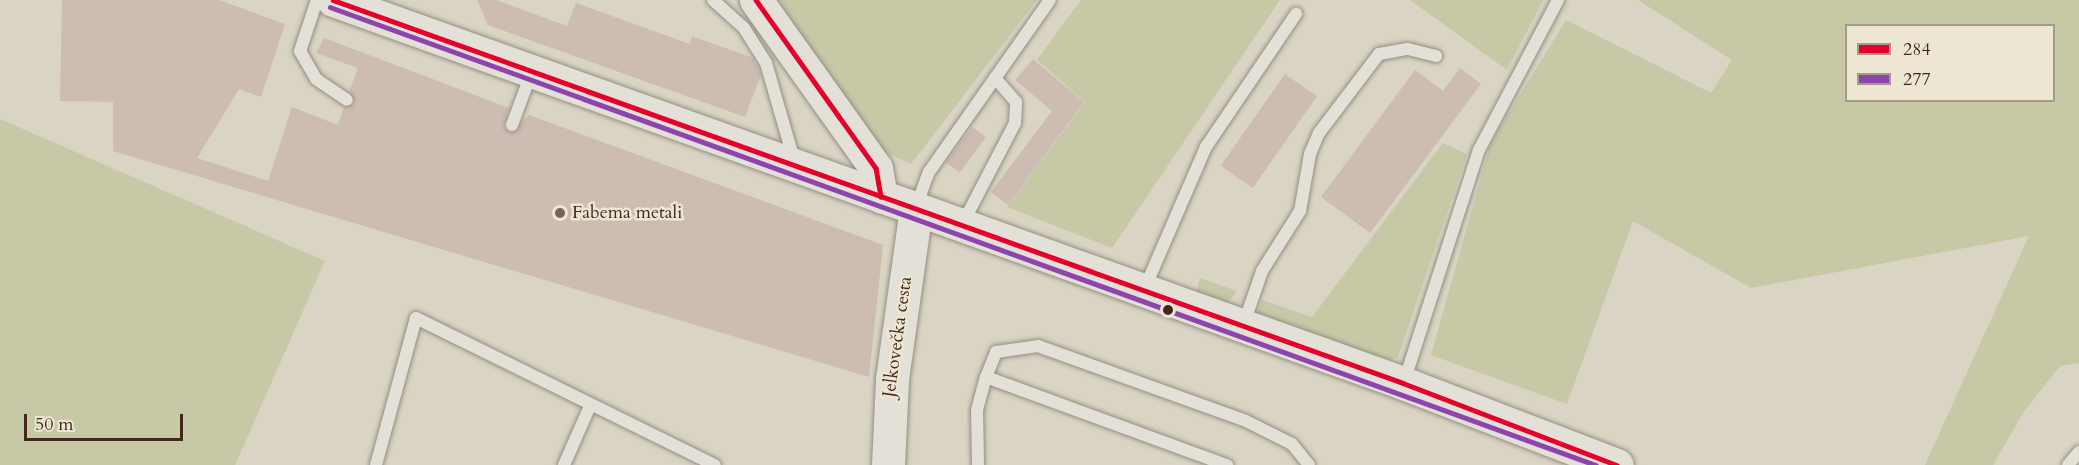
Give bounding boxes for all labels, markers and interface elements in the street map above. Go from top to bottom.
legend [1845,24,2055,102]
text: 284 [1903,37,1931,62]
text: 277 [1903,67,1931,92]
place label: Fabema metali [572,202,682,224]
marker: Fabema metali [553,206,567,220]
street label: Jelkovečka cesta [879,275,917,399]
unlabelled marker [1162,304,1174,316]
scale bar [27,402,186,440]
text: 50 m [35,412,74,437]

